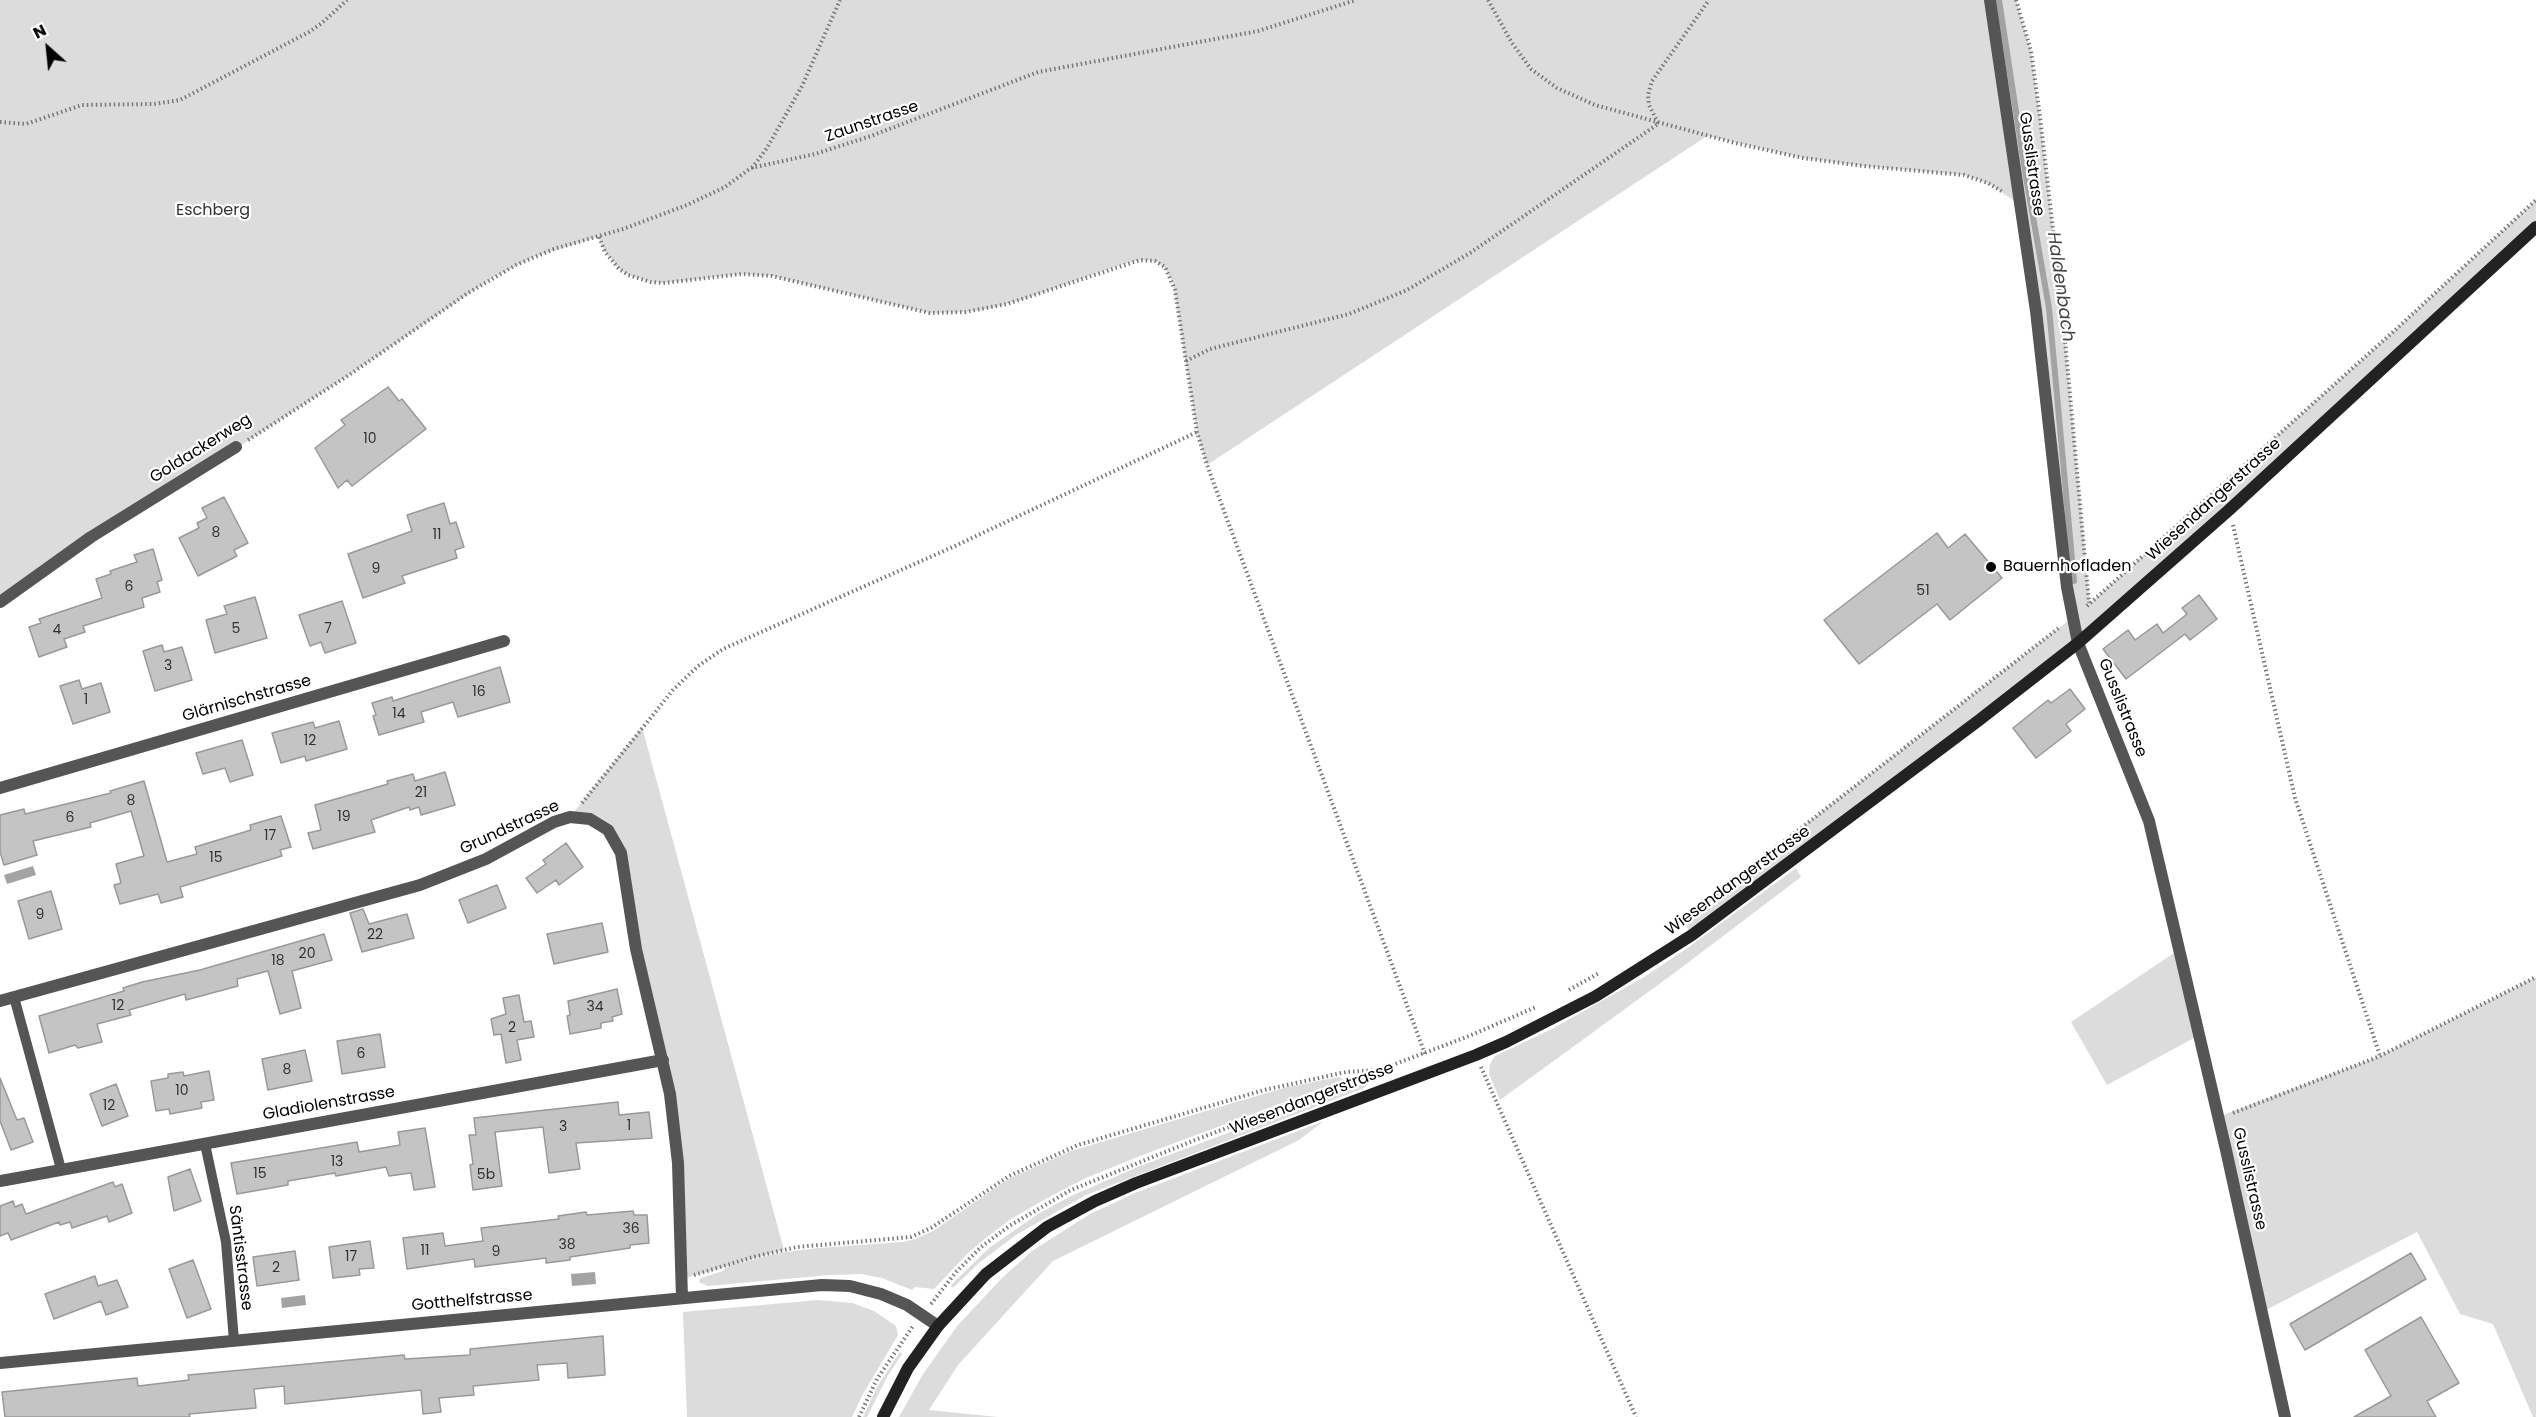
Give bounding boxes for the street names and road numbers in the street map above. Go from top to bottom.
street label: Zaunstrasse [823,97,921,147]
street label: Gusslistrasse [2014,111,2048,217]
street label: Goldackerweg [147,410,255,488]
street label: Wiesendangerstrasse [2143,435,2285,565]
street label: Gusslistrasse [2093,656,2151,760]
street label: Glärnischstrasse [180,671,314,727]
street label: Grundstrasse [457,797,563,859]
street label: Wiesendangerstrasse [1662,822,1814,940]
street label: Wiesendangerstrasse [1227,1059,1397,1139]
street label: Gladiolenstrasse [261,1083,397,1125]
street label: Gusslistrasse [2228,1126,2270,1232]
street label: Säntisstrasse [224,1204,256,1312]
street label: Gotthelfstrasse [411,1286,533,1316]

